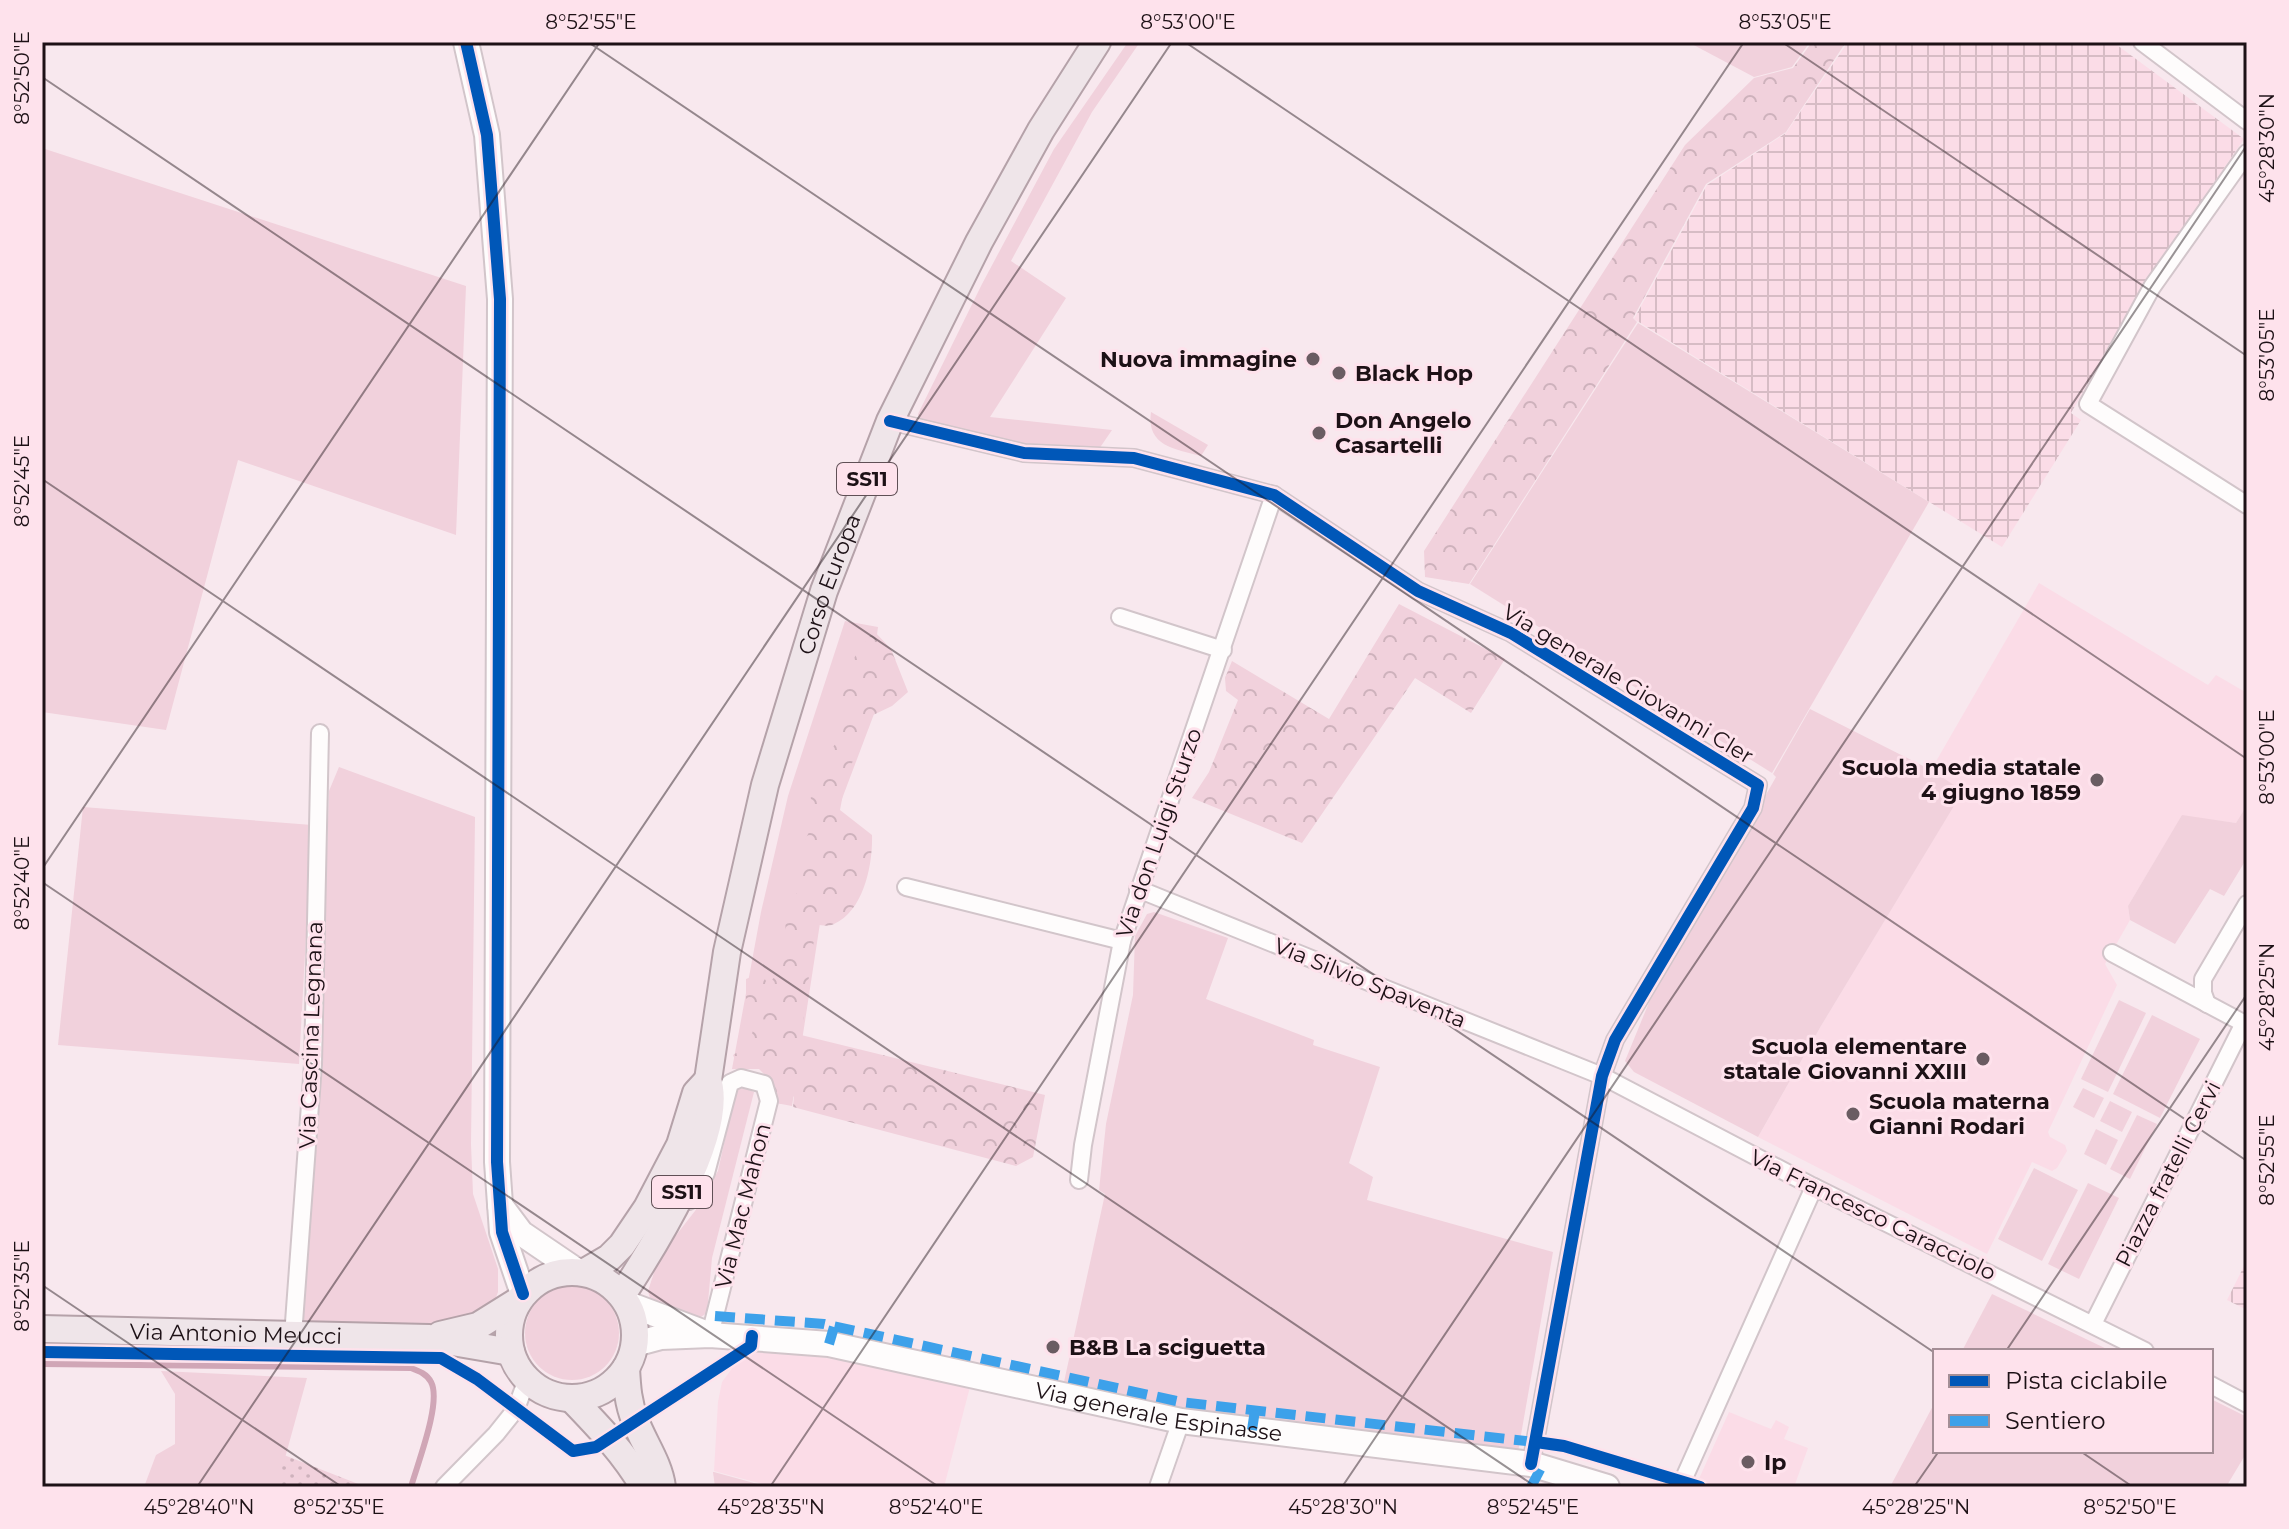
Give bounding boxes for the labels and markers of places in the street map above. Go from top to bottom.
place label: Nuova immagine [1100,346,1297,373]
marker: Nuova immagine [1304,350,1322,368]
place label: Black Hop [1355,360,1473,387]
marker: Black Hop [1330,364,1348,382]
place label: Don Angelo Casartelli [1335,407,1471,459]
marker: Don Angelo Casartelli [1310,424,1328,442]
place label: Scuola media statale 4 giugno 1859 [1842,754,2081,806]
marker: Scuola media statale 4 giugno 1859 [2088,771,2106,789]
place label: Scuola elementare statale Giovanni XXIII [1724,1033,1967,1085]
marker: Scuola elementare statale Giovanni XXIII [1974,1050,1992,1068]
place label: Scuola materna Gianni Rodari [1869,1088,2050,1140]
marker: Scuola materna Gianni Rodari [1844,1105,1862,1123]
place label: B&B La sciguetta [1069,1334,1266,1361]
marker: B&B La sciguetta [1044,1338,1062,1356]
place label: Ip [1764,1449,1786,1476]
marker: Ip [1739,1453,1757,1471]

